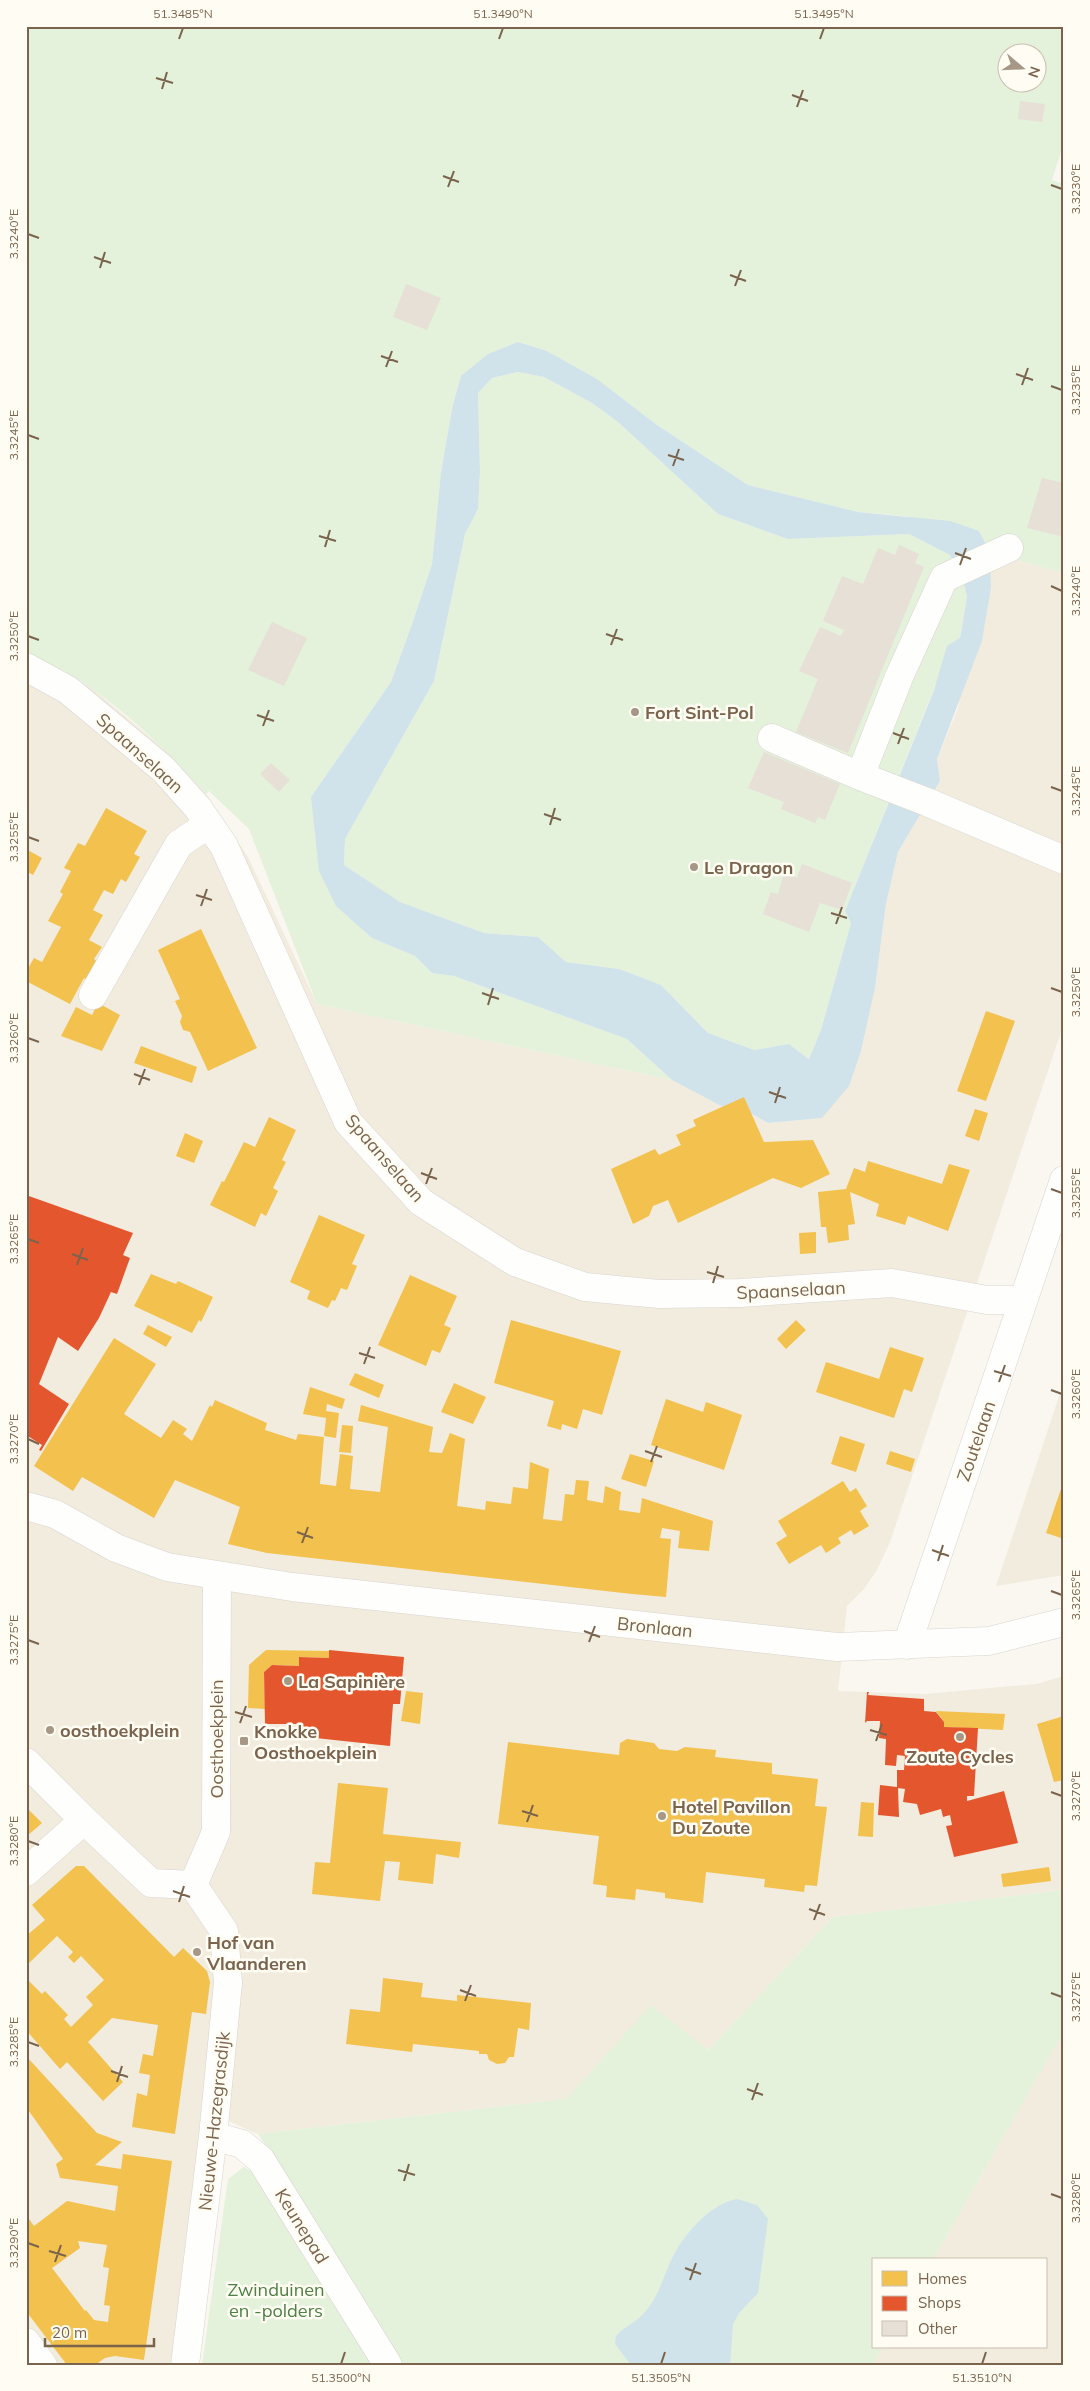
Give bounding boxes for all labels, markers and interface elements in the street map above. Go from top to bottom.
text: 51.3485°N [153,6,213,21]
text: 51.3490°N [473,6,533,21]
text: 51.3495°N [794,6,854,21]
north arrow [998,42,1048,92]
text: N [1024,64,1045,80]
text: 3.3230°E [1068,164,1083,214]
text: 3.3240°E [6,209,21,259]
text: 3.3235°E [1068,365,1083,415]
text: 3.3245°E [6,410,21,460]
text: 3.3240°E [1068,566,1083,616]
text: 3.3250°E [6,611,21,661]
place label: Fort Sint-Pol [645,701,754,724]
marker: Fort Sint-Pol [629,706,641,718]
street label: Spaanselaan [92,708,188,798]
text: 3.3245°E [1068,766,1083,816]
text: 3.3255°E [6,812,21,862]
place label: Le Dragon [704,856,793,879]
marker: Le Dragon [688,861,700,873]
text: 3.3250°E [1068,967,1083,1017]
text: 3.3260°E [6,1013,21,1063]
street label: Spaanselaan [340,1109,430,1207]
text: 3.3255°E [1068,1168,1083,1218]
text: 3.3265°E [6,1214,21,1264]
street label: Spaanselaan [736,1276,846,1304]
text: 3.3260°E [1068,1369,1083,1419]
street label: Zoutelaan [952,1398,1000,1484]
text: 3.3270°E [6,1414,21,1464]
text: 3.3265°E [1068,1570,1083,1620]
street label: Bronlaan [616,1612,694,1642]
text: 3.3275°E [6,1615,21,1665]
place label: La Sapinière [298,1670,405,1693]
marker: La Sapinière [282,1675,294,1687]
street label: Oosthoekplein [205,1680,228,1798]
place label: oosthoekplein [60,1719,180,1742]
place label: Knokke Oosthoekplein [254,1720,377,1764]
marker: oosthoekplein [44,1724,56,1736]
marker: Zoute Cycles [954,1731,966,1743]
marker: Knokke Oosthoekplein [238,1735,250,1747]
place label: Zoute Cycles [906,1745,1014,1768]
text: 3.3270°E [1068,1771,1083,1821]
place label: Hotel Pavillon Du Zoute [672,1795,791,1839]
marker: Hotel Pavillon Du Zoute [656,1810,668,1822]
text: 3.3280°E [6,1816,21,1866]
place label: Hof van Vlaanderen [206,1931,307,1975]
marker: Hof van Vlaanderen [191,1946,203,1958]
text: 3.3275°E [1068,1972,1083,2022]
text: 3.3285°E [6,2017,21,2067]
street label: Nieuwe-Hazegrasdijk [193,2029,235,2212]
text: 3.3280°E [1068,2173,1083,2223]
street label: Keunepad [270,2184,334,2268]
text: 3.3290°E [6,2218,21,2268]
legend [872,2258,1048,2348]
text: Homes [918,2269,967,2288]
park label: Zwinduinen en -polders [227,2278,325,2322]
text: Shops [918,2293,961,2312]
scale bar [45,2316,154,2348]
text: Other [918,2319,958,2338]
text: 20 m [52,2323,87,2342]
text: 51.3500°N [311,2370,371,2385]
text: 51.3505°N [631,2370,691,2385]
text: 51.3510°N [952,2370,1012,2385]

